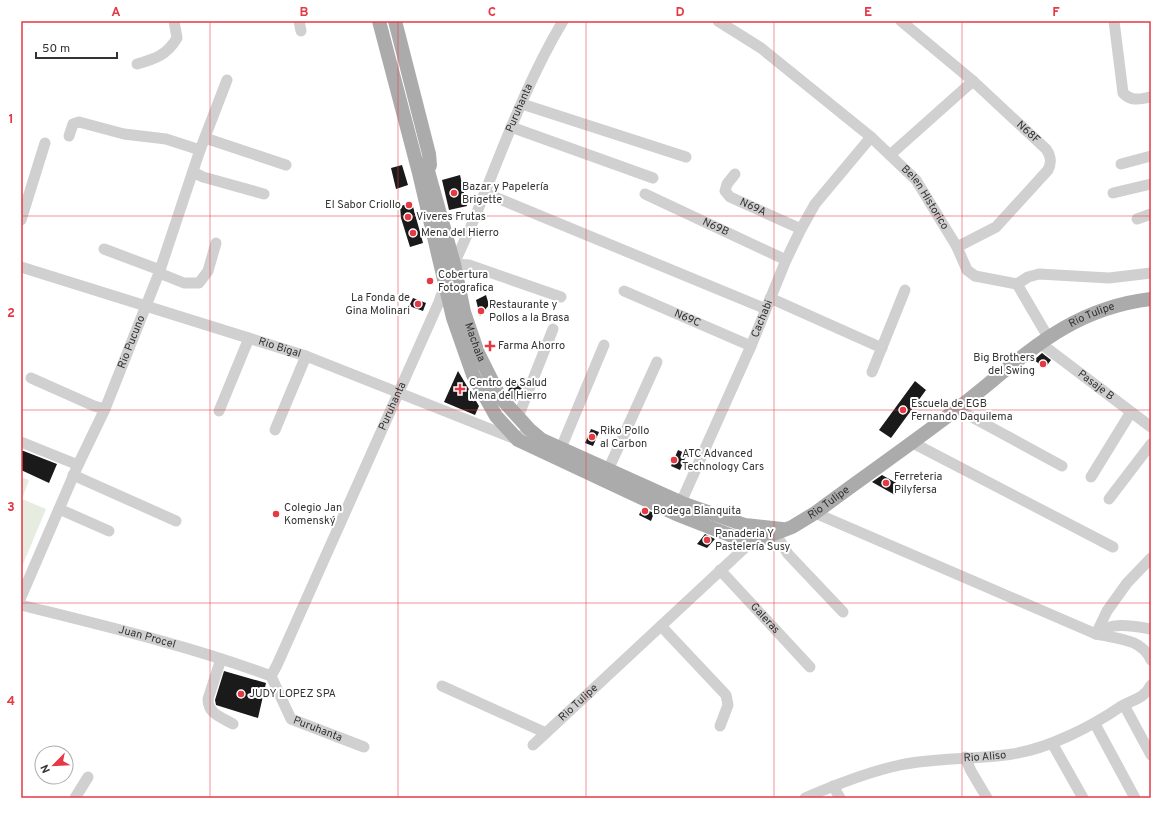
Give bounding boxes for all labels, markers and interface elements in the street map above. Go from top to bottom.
text: A [111,5,121,21]
text: B [300,5,309,21]
text: C [488,5,496,21]
text: D [675,5,685,21]
text: E [864,5,872,21]
text: F [1052,5,1060,21]
scale bar [36,34,117,60]
text: 50 m [42,41,70,57]
street label: Puruhanta [503,81,536,134]
text: 1 [8,112,14,128]
street label: N68F [1013,118,1043,147]
street label: Belen Historico [898,162,952,232]
place label: Bazar y Papelería Brigette [462,180,549,207]
marker: Bazar y Papelería Brigette [449,188,459,198]
street label: N69A [737,195,768,219]
place label: El Sabor Criollo [325,198,401,212]
marker: El Sabor Criollo [404,200,414,210]
place label: Viveres Frutas [416,210,486,224]
marker: Viveres Frutas [403,212,413,222]
street label: N69B [700,215,731,239]
place label: Mena del Hierro [421,226,499,240]
marker: Mena del Hierro [408,228,418,238]
place label: Cobertura Fotografica [438,268,494,295]
marker: Cobertura Fotografica [425,276,435,286]
place label: La Fonda de Gina Molinari [345,291,410,318]
place label: Restaurante y Pollos a la Brasa [489,298,569,325]
street label: Cachabi [748,298,776,340]
marker: La Fonda de Gina Molinari [413,299,423,309]
street label: Rio Tulipe [1066,300,1116,331]
text: 2 [7,306,15,322]
marker: Restaurante y Pollos a la Brasa [476,306,486,316]
street label: N69C [672,306,703,330]
street label: Rio Pucuno [115,313,148,371]
street label: Machala [461,321,488,365]
street label: Rio Bigal [257,335,303,361]
place label: Farma Ahorro [498,339,565,353]
marker: Farma Ahorro [485,341,495,351]
place label: Big Brothers del Swing [973,351,1035,378]
marker: Big Brothers del Swing [1038,359,1048,369]
street label: Pasaje B [1075,367,1117,404]
place label: Centro de Salud Mena del Hierro [469,376,547,403]
street label: Puruhanta [376,380,409,433]
marker: Centro de Salud Mena del Hierro [454,383,466,395]
place label: Escuela de EGB Fernando Daquilema [911,397,1013,424]
marker: Escuela de EGB Fernando Daquilema [898,405,908,415]
place label: Riko Pollo al Carbon [600,424,649,451]
marker: Riko Pollo al Carbon [587,432,597,442]
place label: ATC Advanced Technology Cars [682,447,764,474]
marker: ATC Advanced Technology Cars [669,455,679,465]
place label: Ferreteria Pilyfersa [894,470,942,497]
marker: Ferreteria Pilyfersa [881,478,891,488]
street label: Rio Tulipe [805,483,853,523]
text: 3 [7,500,15,516]
place label: Colegio Jan Komenský [284,501,342,528]
place label: Bodega Blanquita [653,504,741,518]
marker: Bodega Blanquita [640,506,650,516]
marker: Colegio Jan Komenský [271,509,281,519]
place label: Panaderia Y Pastelería Susy [715,527,791,554]
marker: Panaderia Y Pastelería Susy [702,535,712,545]
street label: Galeras [747,600,783,637]
street label: Juan Procel [117,623,177,652]
street label: Rio Tulipe [556,681,601,724]
place label: JUDY LOPEZ SPA [249,687,336,701]
marker: JUDY LOPEZ SPA [236,689,246,699]
text: 4 [7,694,15,710]
street label: Puruhanta [291,713,344,745]
north arrow [34,745,74,785]
street label: Rio Aliso [963,748,1007,765]
text: N [38,762,54,775]

